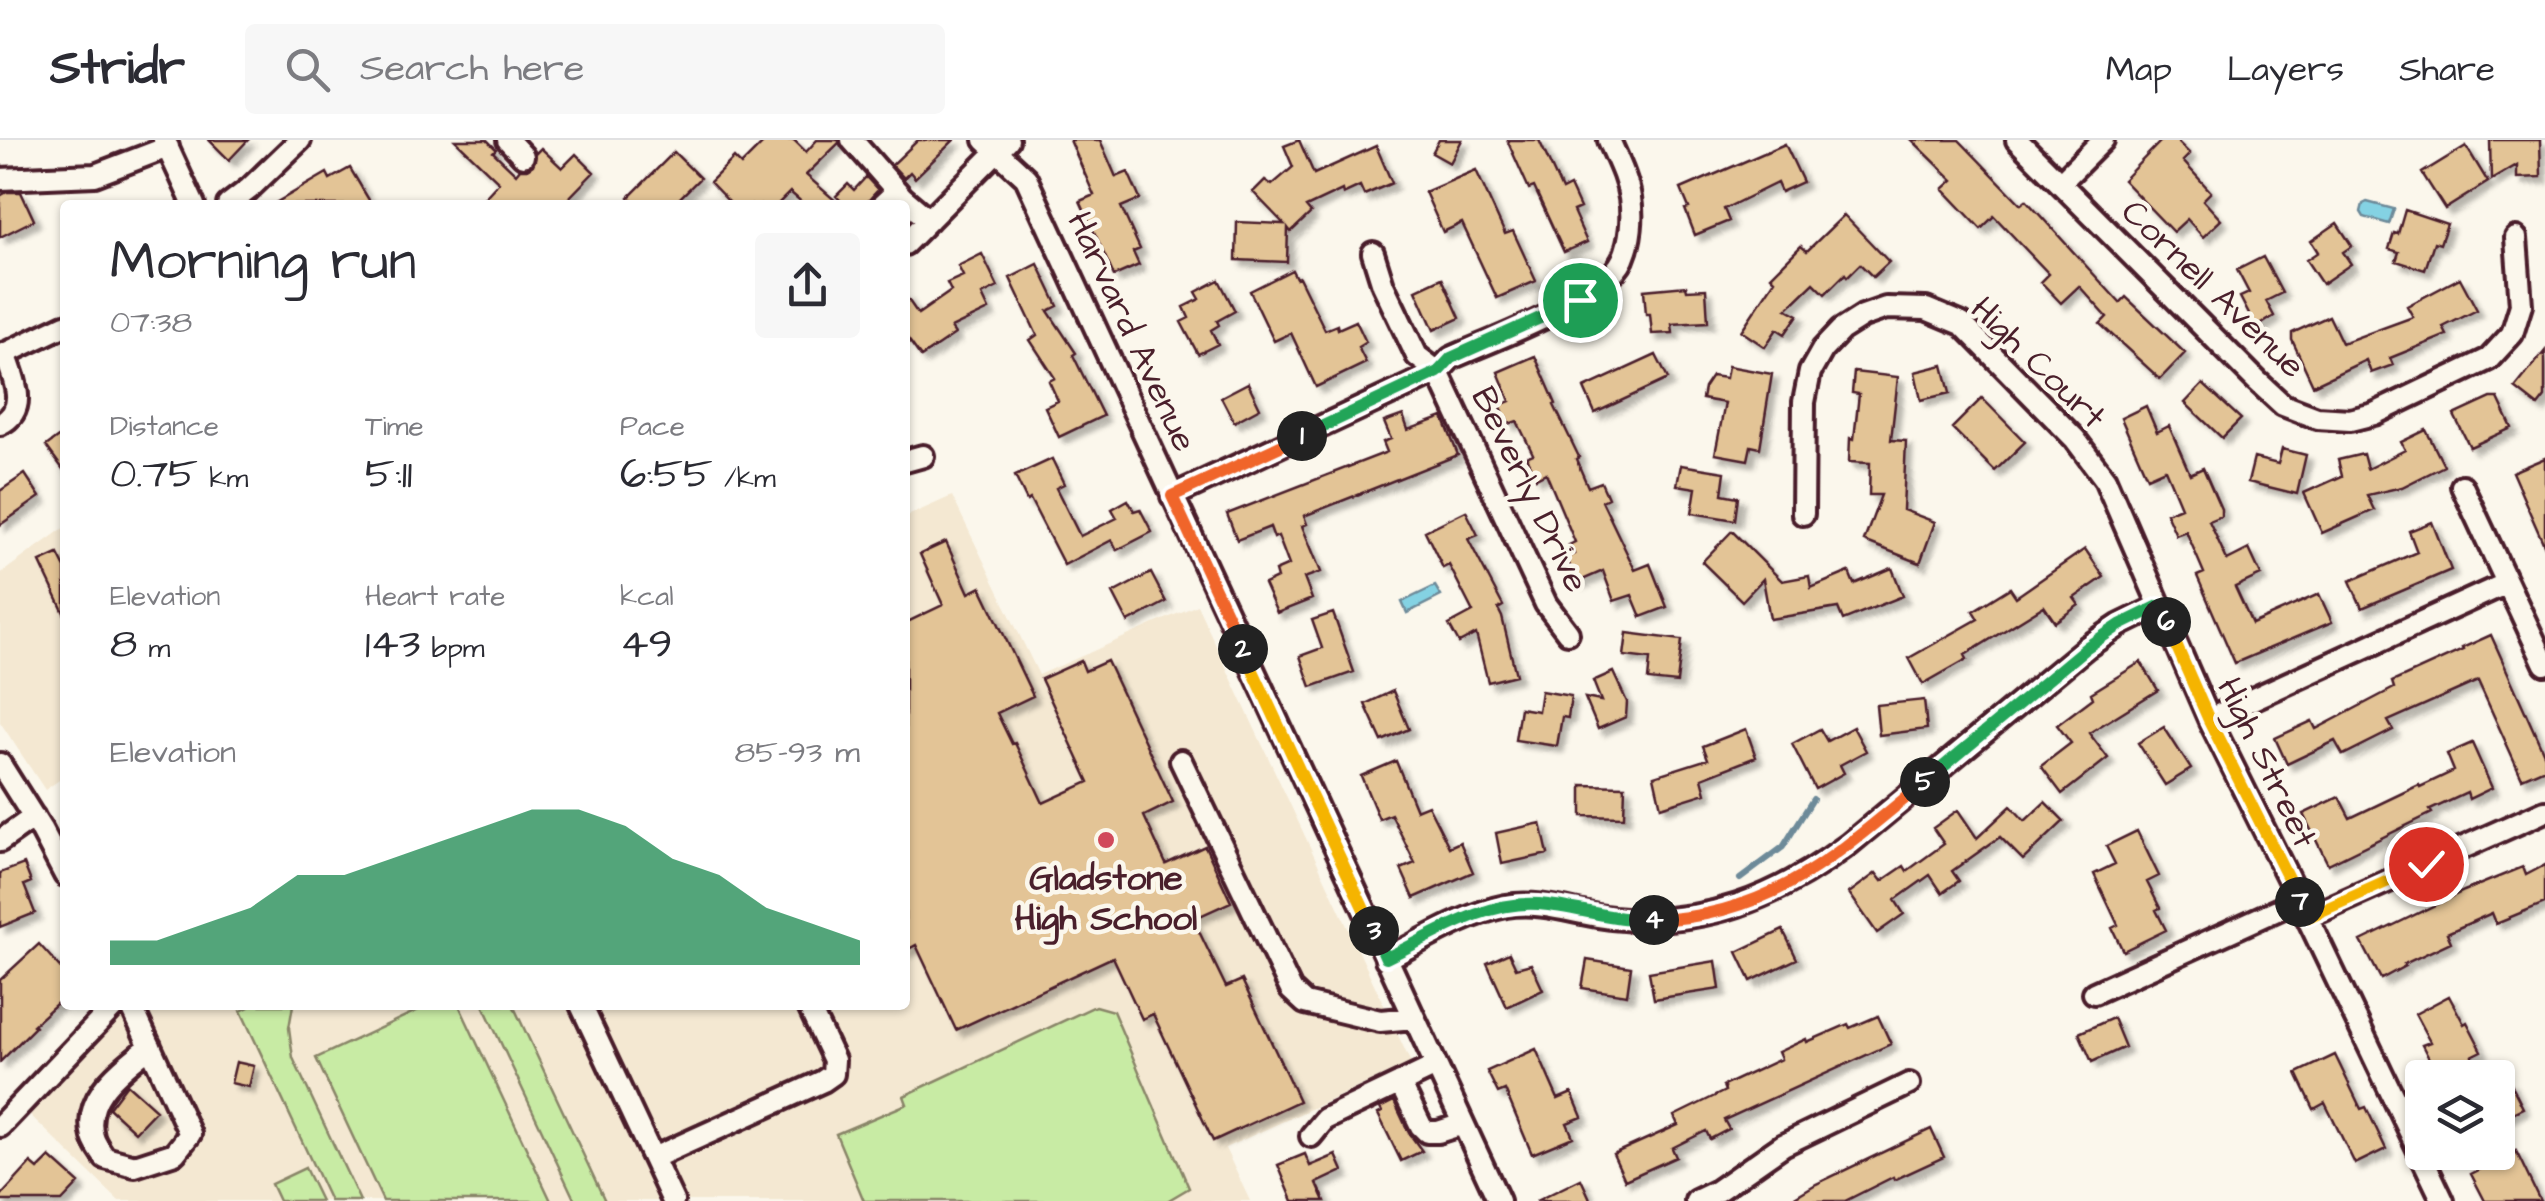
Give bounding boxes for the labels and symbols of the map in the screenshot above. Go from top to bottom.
street label: Cornell Avenue [2110,188,2316,390]
street label: Harvard Avenue [1055,204,1209,459]
pin [1538,258,1623,343]
street label: High Court [1958,286,2117,442]
street label: Beverly Drive [1458,379,1601,601]
pin: 1 [1277,411,1327,461]
pin: 6 [2141,597,2191,647]
pin: 2 [1218,624,1268,674]
street label: High Street [2203,669,2329,857]
pin: 5 [1900,757,1950,807]
pin [2384,822,2469,907]
marker: Gladstone High School [1095,829,1117,851]
place label: Gladstone High School [1015,854,1197,945]
pin: 7 [2275,877,2325,927]
pin: 4 [1629,895,1679,945]
pin: 3 [1349,906,1399,956]

